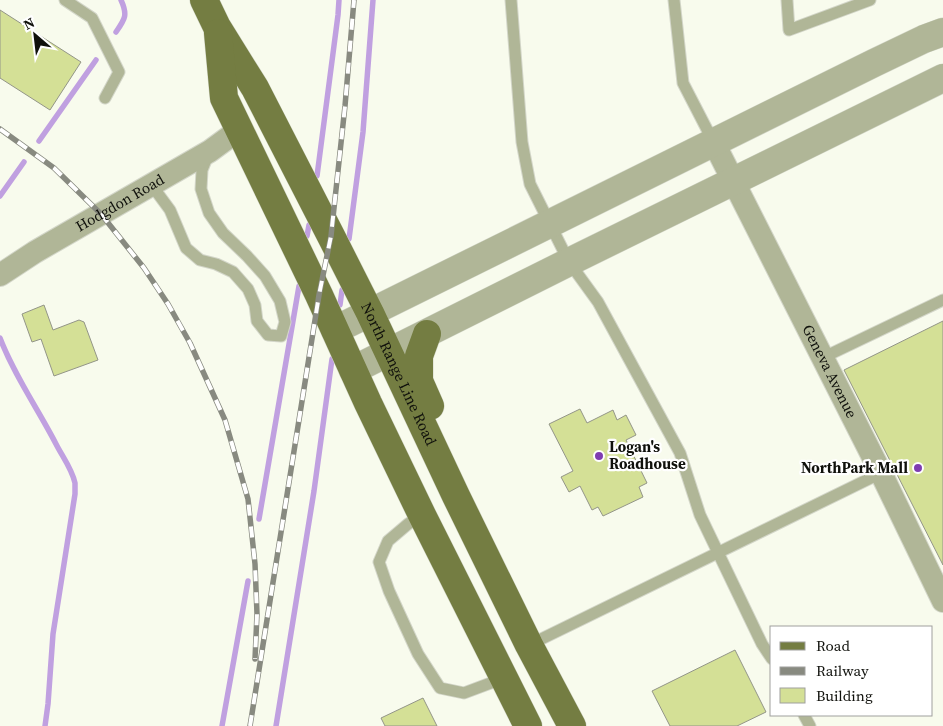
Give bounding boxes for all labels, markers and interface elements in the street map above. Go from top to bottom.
north arrow [10,10,60,60]
text: N [20,12,38,35]
street label: Hodgdon Road [72,168,168,236]
street label: North Range Line Road [356,299,442,449]
street label: Geneva Avenue [798,321,863,422]
place label: Logan's Roadhouse [609,436,686,474]
marker: Logan's Roadhouse [593,450,605,462]
place label: NorthPark Mall [801,457,908,478]
marker: NorthPark Mall [912,462,924,474]
legend [770,626,933,716]
text: Road [816,635,850,656]
text: Railway [816,660,869,681]
text: Building [816,685,873,706]

